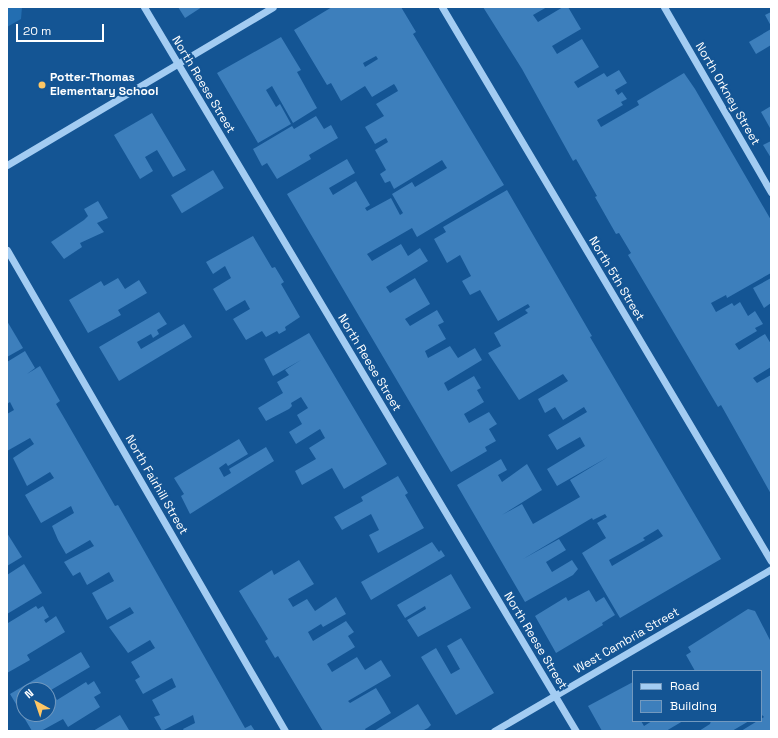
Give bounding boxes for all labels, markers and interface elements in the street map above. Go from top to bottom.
scale bar [18,16,106,42]
text: 20 m [23,23,51,39]
street label: North Reese Street [168,34,238,136]
street label: North Orkney Street [692,40,762,148]
place label: Potter-Thomas Elementary School [50,71,158,99]
marker: Potter-Thomas Elementary School [37,80,47,90]
street label: North 5th Street [585,234,647,324]
street label: North Reese Street [334,312,404,414]
street label: North Fairhill Street [122,433,190,537]
street label: North Reese Street [500,590,570,692]
street label: West Cambria Street [572,605,682,677]
legend [632,670,762,722]
text: Road [670,678,699,694]
north arrow [16,682,56,722]
text: N [22,686,36,701]
text: Building [670,698,717,714]

